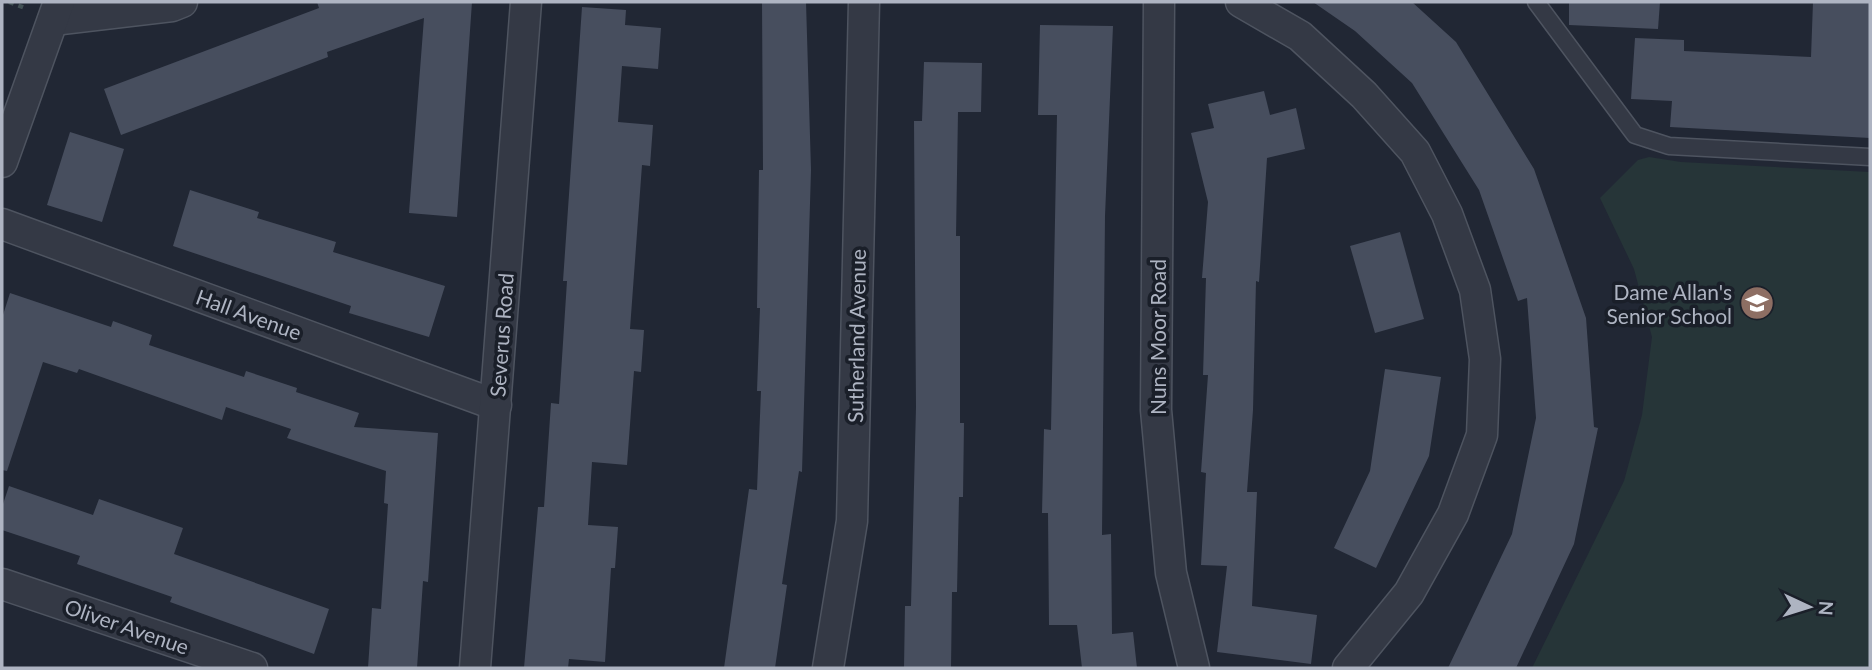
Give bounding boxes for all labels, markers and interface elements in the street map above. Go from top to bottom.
street label: Sutherland Avenue [842,249,870,423]
street label: Nuns Moor Road [1145,259,1170,415]
street label: Severus Road [484,272,518,398]
place label: Dame Allan's Senior School [1606,279,1732,328]
street label: Hall Avenue [193,283,305,345]
school or university icon: Dame Allan's Senior School [1738,284,1776,322]
north arrow [1774,572,1844,642]
street label: Oliver Avenue [62,593,192,659]
text: N [1814,600,1838,616]

